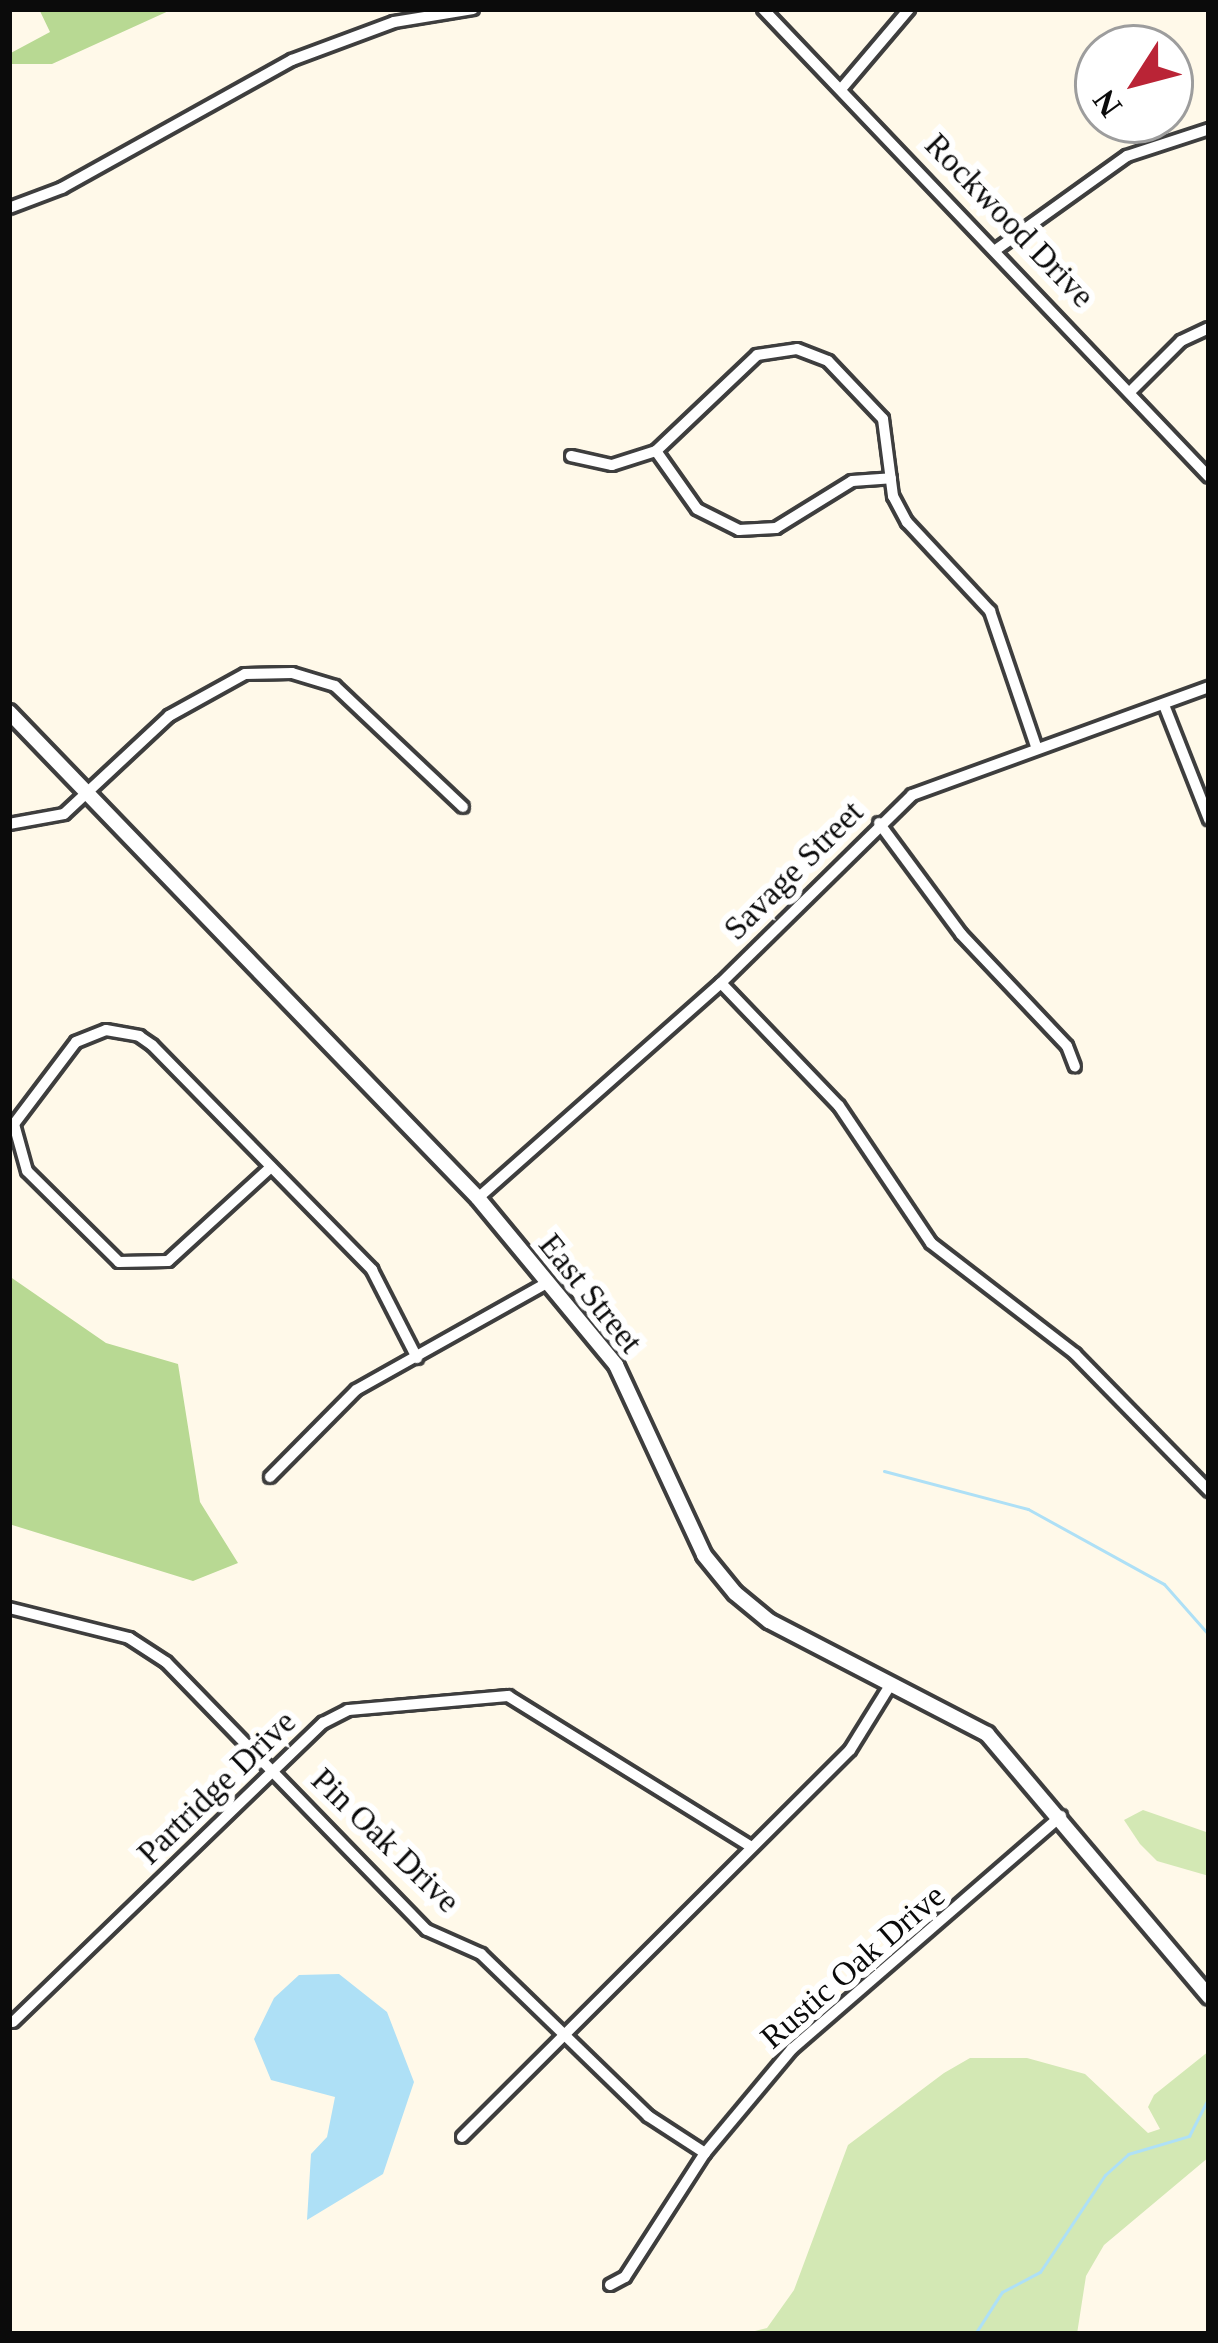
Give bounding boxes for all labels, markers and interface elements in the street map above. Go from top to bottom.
north arrow [1074,24,1194,144]
text: N [1086,83,1129,124]
street label: Rockwood Drive [916,126,1102,316]
street label: Savage Street [716,793,872,949]
street label: East Street [530,1226,650,1362]
street label: Partridge Drive [130,1703,304,1873]
street label: Pin Oak Drive [303,1761,467,1921]
street label: Rustic Oak Drive [753,1876,953,2058]

